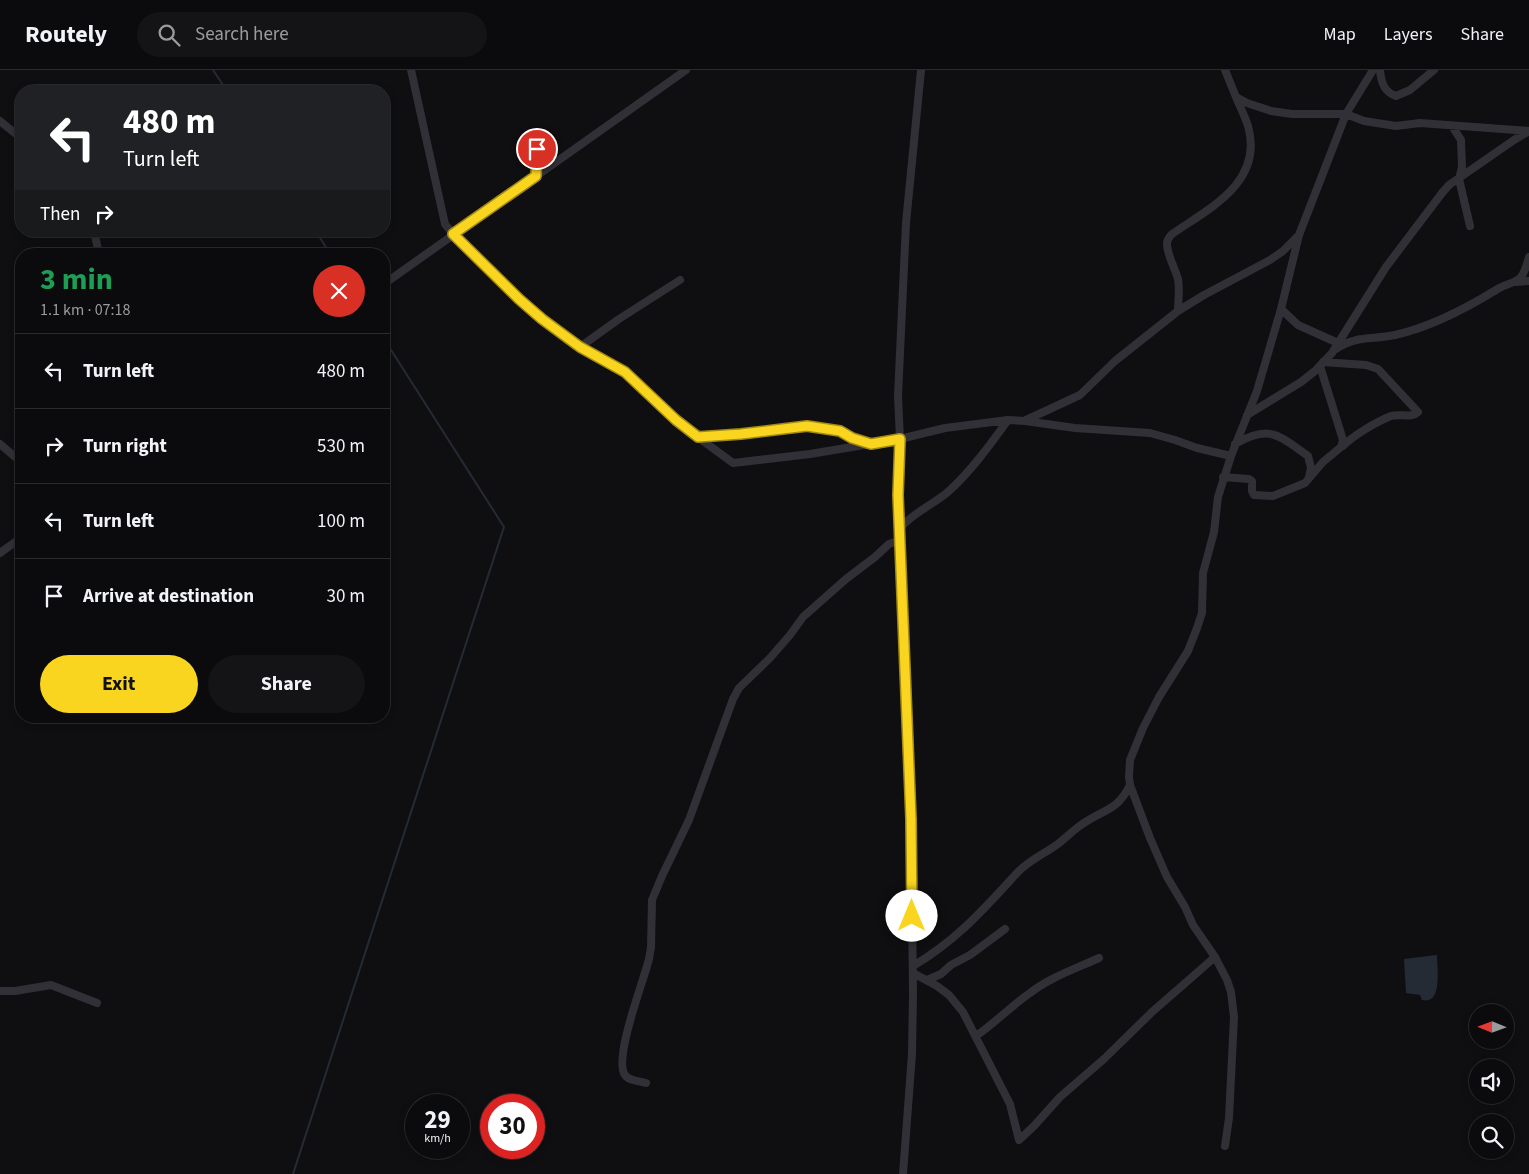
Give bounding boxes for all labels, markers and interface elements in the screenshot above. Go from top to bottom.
search box [137,12,487,57]
text: Routely [25,17,107,52]
icon: search [155,21,183,49]
text: Search here [195,21,289,48]
text: Map [1324,22,1356,47]
text: Layers [1384,22,1433,47]
text: Share [1461,22,1504,47]
text: 480 m [123,97,215,147]
icon: left [40,105,105,170]
pin [516,128,558,170]
icon: arrive [523,135,551,163]
text: Turn left [123,143,199,175]
icon: right [90,200,118,228]
text: Then [40,201,80,228]
text: 3 min [40,258,113,301]
button: close [313,265,365,317]
text: 1.1 km · 07:18 [40,299,130,321]
icon: left [40,357,68,385]
text: Turn left [83,358,154,385]
text: 480 m [317,358,365,385]
icon: right [40,432,68,460]
text: Turn right [83,433,167,460]
text: 530 m [317,433,365,460]
icon: left [40,507,68,535]
text: Turn left [83,508,154,535]
text: 100 m [317,508,365,535]
icon: arrive [40,582,68,610]
text: Arrive at destination [83,583,254,610]
text: 30 m [327,583,365,610]
button: Exit [40,655,198,713]
button: Share [208,655,365,713]
position arrow [885,889,937,941]
north arrow [1469,1004,1514,1049]
map controls [1469,1004,1514,1159]
button: sound [1469,1059,1514,1104]
speed limit sign: 30 [480,1094,545,1159]
text: 29 [424,1102,451,1138]
button: search [1469,1114,1514,1159]
text: km/h [424,1130,451,1147]

